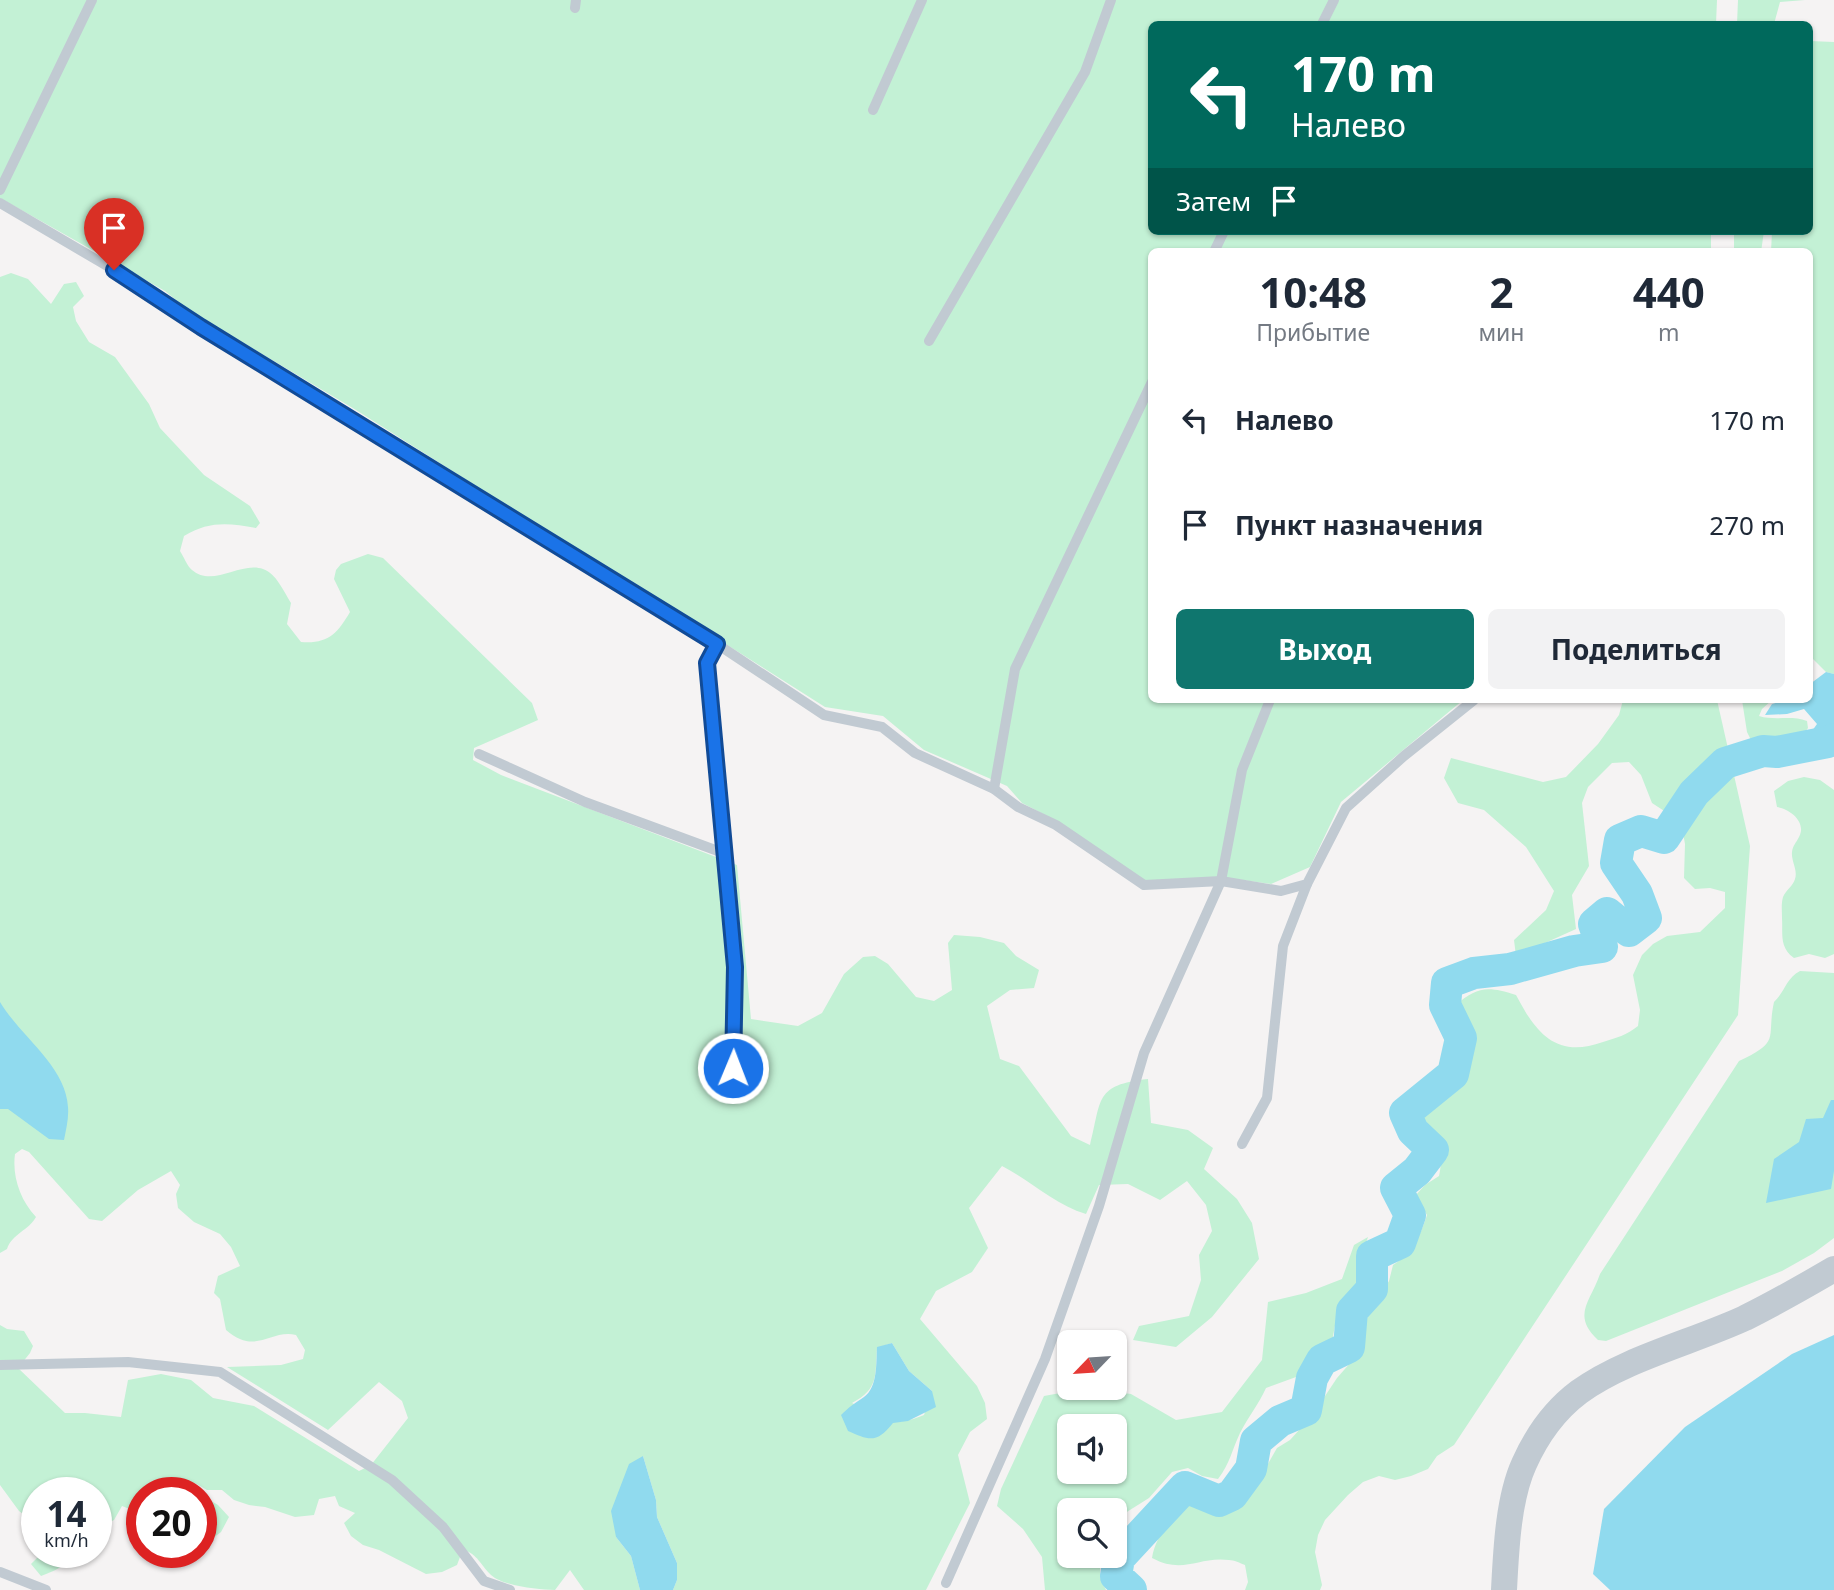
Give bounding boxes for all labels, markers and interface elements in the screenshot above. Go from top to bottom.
text: 170 m [1291,40,1436,106]
icon: left [1176,49,1267,140]
text: Налево [1291,103,1406,146]
icon: arrive [1265,182,1303,220]
text: Затем [1176,183,1251,219]
pin [84,198,144,270]
icon: arrive [95,209,133,247]
text: 10:48 [1259,263,1367,320]
text: 2 [1489,263,1513,320]
text: 440 [1633,263,1705,320]
text: Прибытие [1256,316,1370,348]
text: мин [1478,316,1524,348]
text: m [1658,316,1680,348]
icon: left [1176,401,1214,439]
text: Налево [1235,402,1334,438]
text: 170 m [1709,402,1785,438]
icon: arrive [1176,506,1214,544]
text: Пункт назначения [1235,507,1483,543]
text: 270 m [1709,507,1785,543]
button: Выход [1176,609,1474,689]
button: Поделиться [1488,609,1785,689]
position arrow [696,1031,770,1105]
north arrow [1057,1330,1127,1400]
map controls [1057,1330,1127,1568]
button: sound [1057,1414,1127,1484]
speed limit sign: 20 [126,1477,217,1568]
text: 14 [46,1490,87,1537]
button: search [1057,1498,1127,1568]
text: km/h [44,1528,89,1552]

